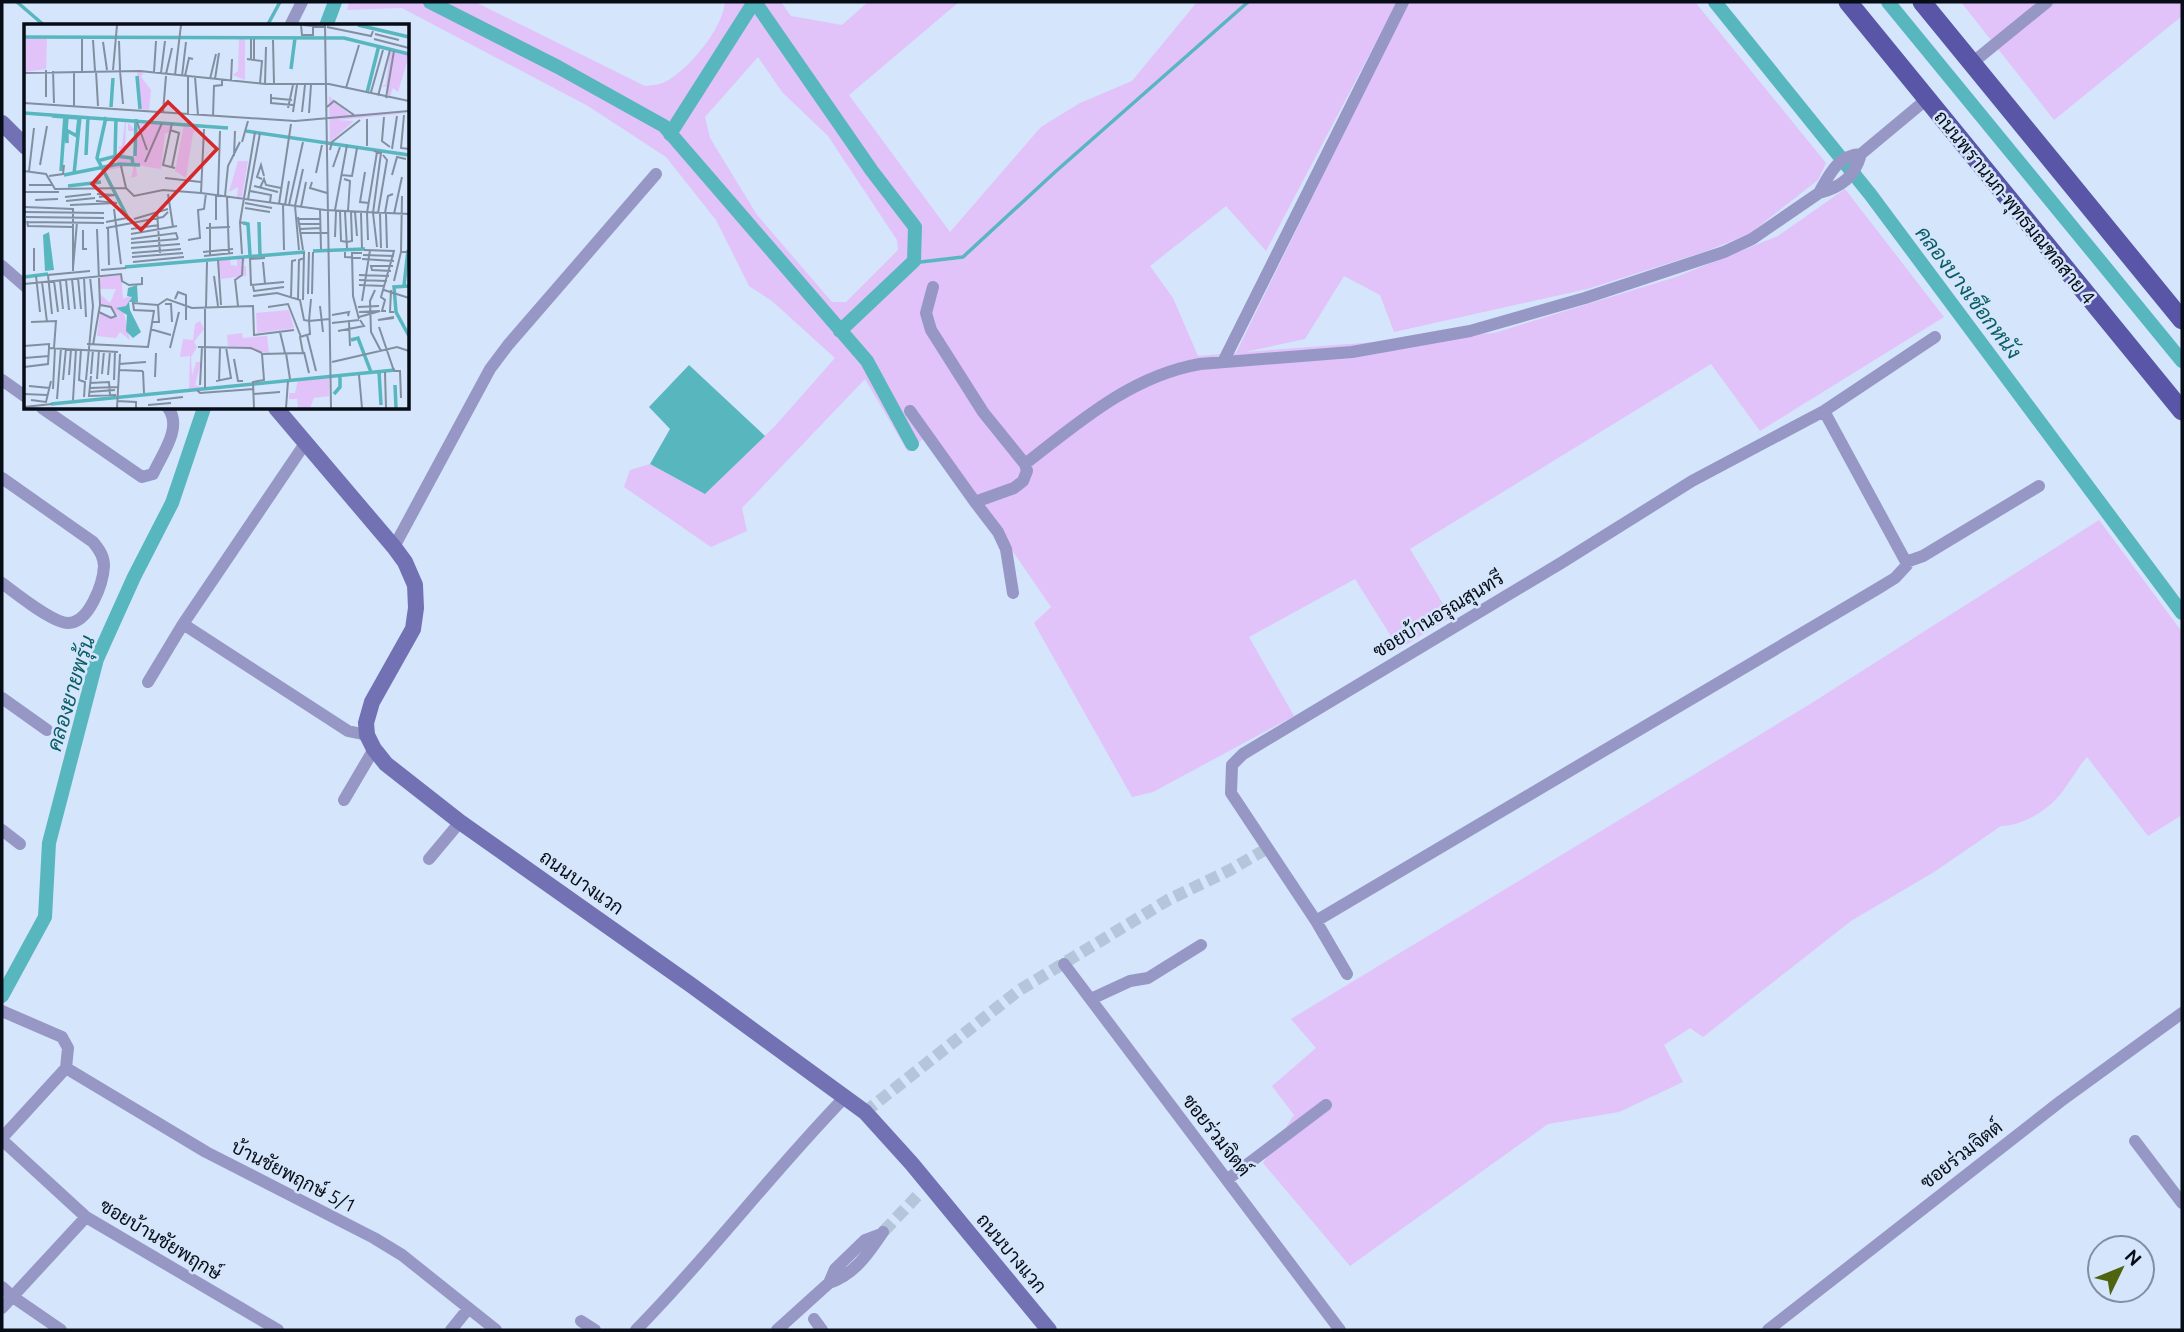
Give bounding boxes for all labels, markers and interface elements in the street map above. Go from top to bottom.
inset map [24,24,410,410]
street label: ถนนพรานนก-พุทธมณฑลสาย 4 [1929,106,2100,309]
water label: คลองบางเชือกหนัง [1911,221,2027,363]
street label: ซอยบ้านอรุณสุนทรี [1368,566,1508,663]
water label: คลองยายพรุ้น [41,632,102,755]
street label: ถนนบางแวก [536,845,628,919]
street label: ซอยร่วมจิตต์ [1178,1089,1257,1180]
street label: ซอยร่วมจิตต์ [1915,1114,2006,1193]
street label: บ้านชัยพฤกษ์ 5/1 [227,1134,361,1218]
street label: ซอยบ้านชัยพฤกษ์ [96,1193,227,1285]
street label: ถนนบางแวก [972,1209,1052,1297]
north arrow [2086,1234,2156,1304]
text: N [2121,1245,2146,1270]

